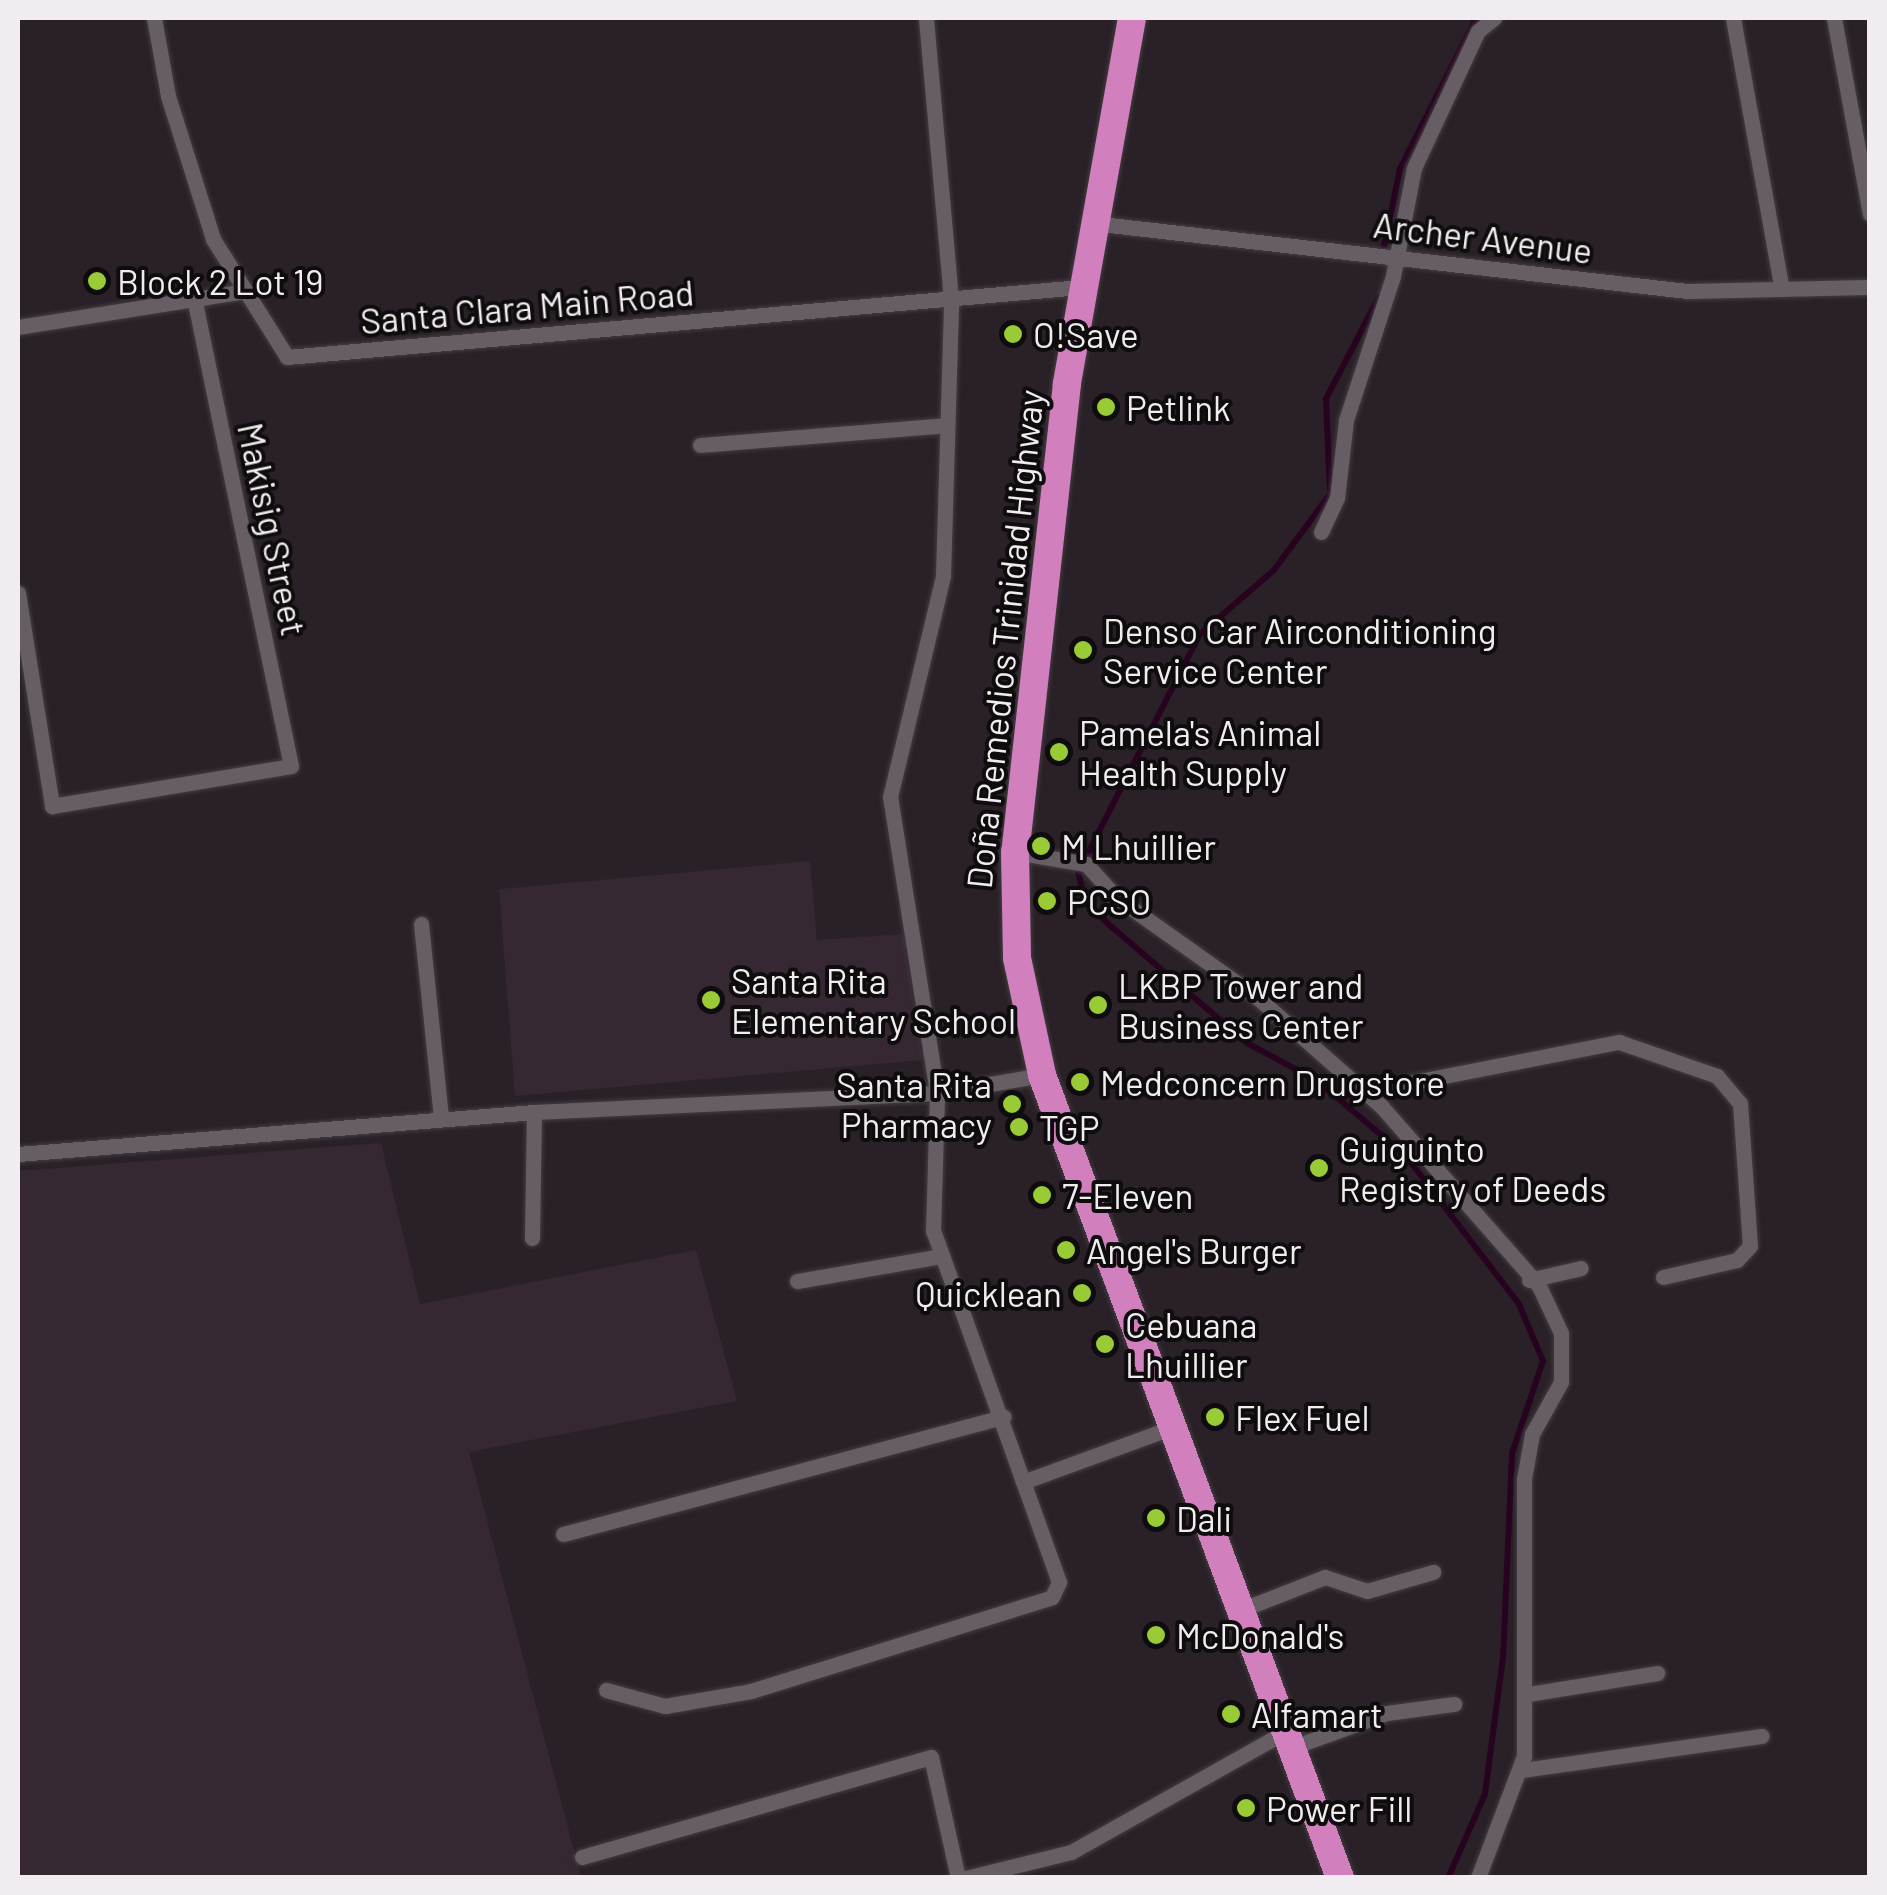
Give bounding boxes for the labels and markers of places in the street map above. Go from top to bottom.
place label: Block 2 Lot 19 [117,260,324,302]
marker: Block 2 Lot 19 [86,270,108,292]
place label: O!Save [1033,313,1139,355]
marker: O!Save [1002,323,1024,345]
place label: Petlink [1126,386,1231,428]
marker: Petlink [1095,396,1117,418]
place label: Denso Car Airconditioning Service Center [1103,609,1496,691]
marker: Denso Car Airconditioning Service Center [1072,639,1094,661]
place label: Pamela's Animal Health Supply [1079,711,1321,793]
marker: Pamela's Animal Health Supply [1048,741,1070,763]
place label: M Lhuillier [1061,825,1216,867]
marker: M Lhuillier [1030,835,1052,857]
place label: PCSO [1067,880,1151,922]
marker: PCSO [1036,890,1058,912]
place label: Santa Rita Elementary School [731,959,1016,1041]
place label: LKBP Tower and Business Center [1118,964,1363,1046]
marker: Santa Rita Elementary School [700,989,722,1011]
marker: LKBP Tower and Business Center [1087,994,1109,1016]
place label: Medconcern Drugstore [1100,1061,1445,1103]
place label: Santa Rita Pharmacy [836,1063,992,1145]
marker: Medconcern Drugstore [1069,1071,1091,1093]
marker: Santa Rita Pharmacy [1001,1093,1023,1115]
place label: TGP [1039,1106,1099,1148]
marker: TGP [1008,1116,1030,1138]
place label: Guiguinto Registry of Deeds [1339,1127,1606,1209]
marker: Guiguinto Registry of Deeds [1308,1157,1330,1179]
place label: 7-Eleven [1062,1174,1193,1216]
marker: 7-Eleven [1031,1184,1053,1206]
place label: Angel's Burger [1086,1229,1302,1271]
marker: Angel's Burger [1055,1239,1077,1261]
place label: Quicklean [915,1272,1062,1314]
marker: Quicklean [1071,1282,1093,1304]
place label: Cebuana Lhuillier [1125,1303,1257,1385]
marker: Cebuana Lhuillier [1094,1333,1116,1355]
place label: Flex Fuel [1235,1396,1370,1438]
marker: Flex Fuel [1204,1406,1226,1428]
place label: Dali [1176,1497,1232,1539]
marker: Dali [1145,1507,1167,1529]
place label: McDonald's [1176,1614,1344,1656]
marker: McDonald's [1145,1624,1167,1646]
place label: Alfamart [1251,1693,1383,1735]
marker: Alfamart [1220,1703,1242,1725]
place label: Power Fill [1266,1787,1412,1829]
marker: Power Fill [1235,1797,1257,1819]

